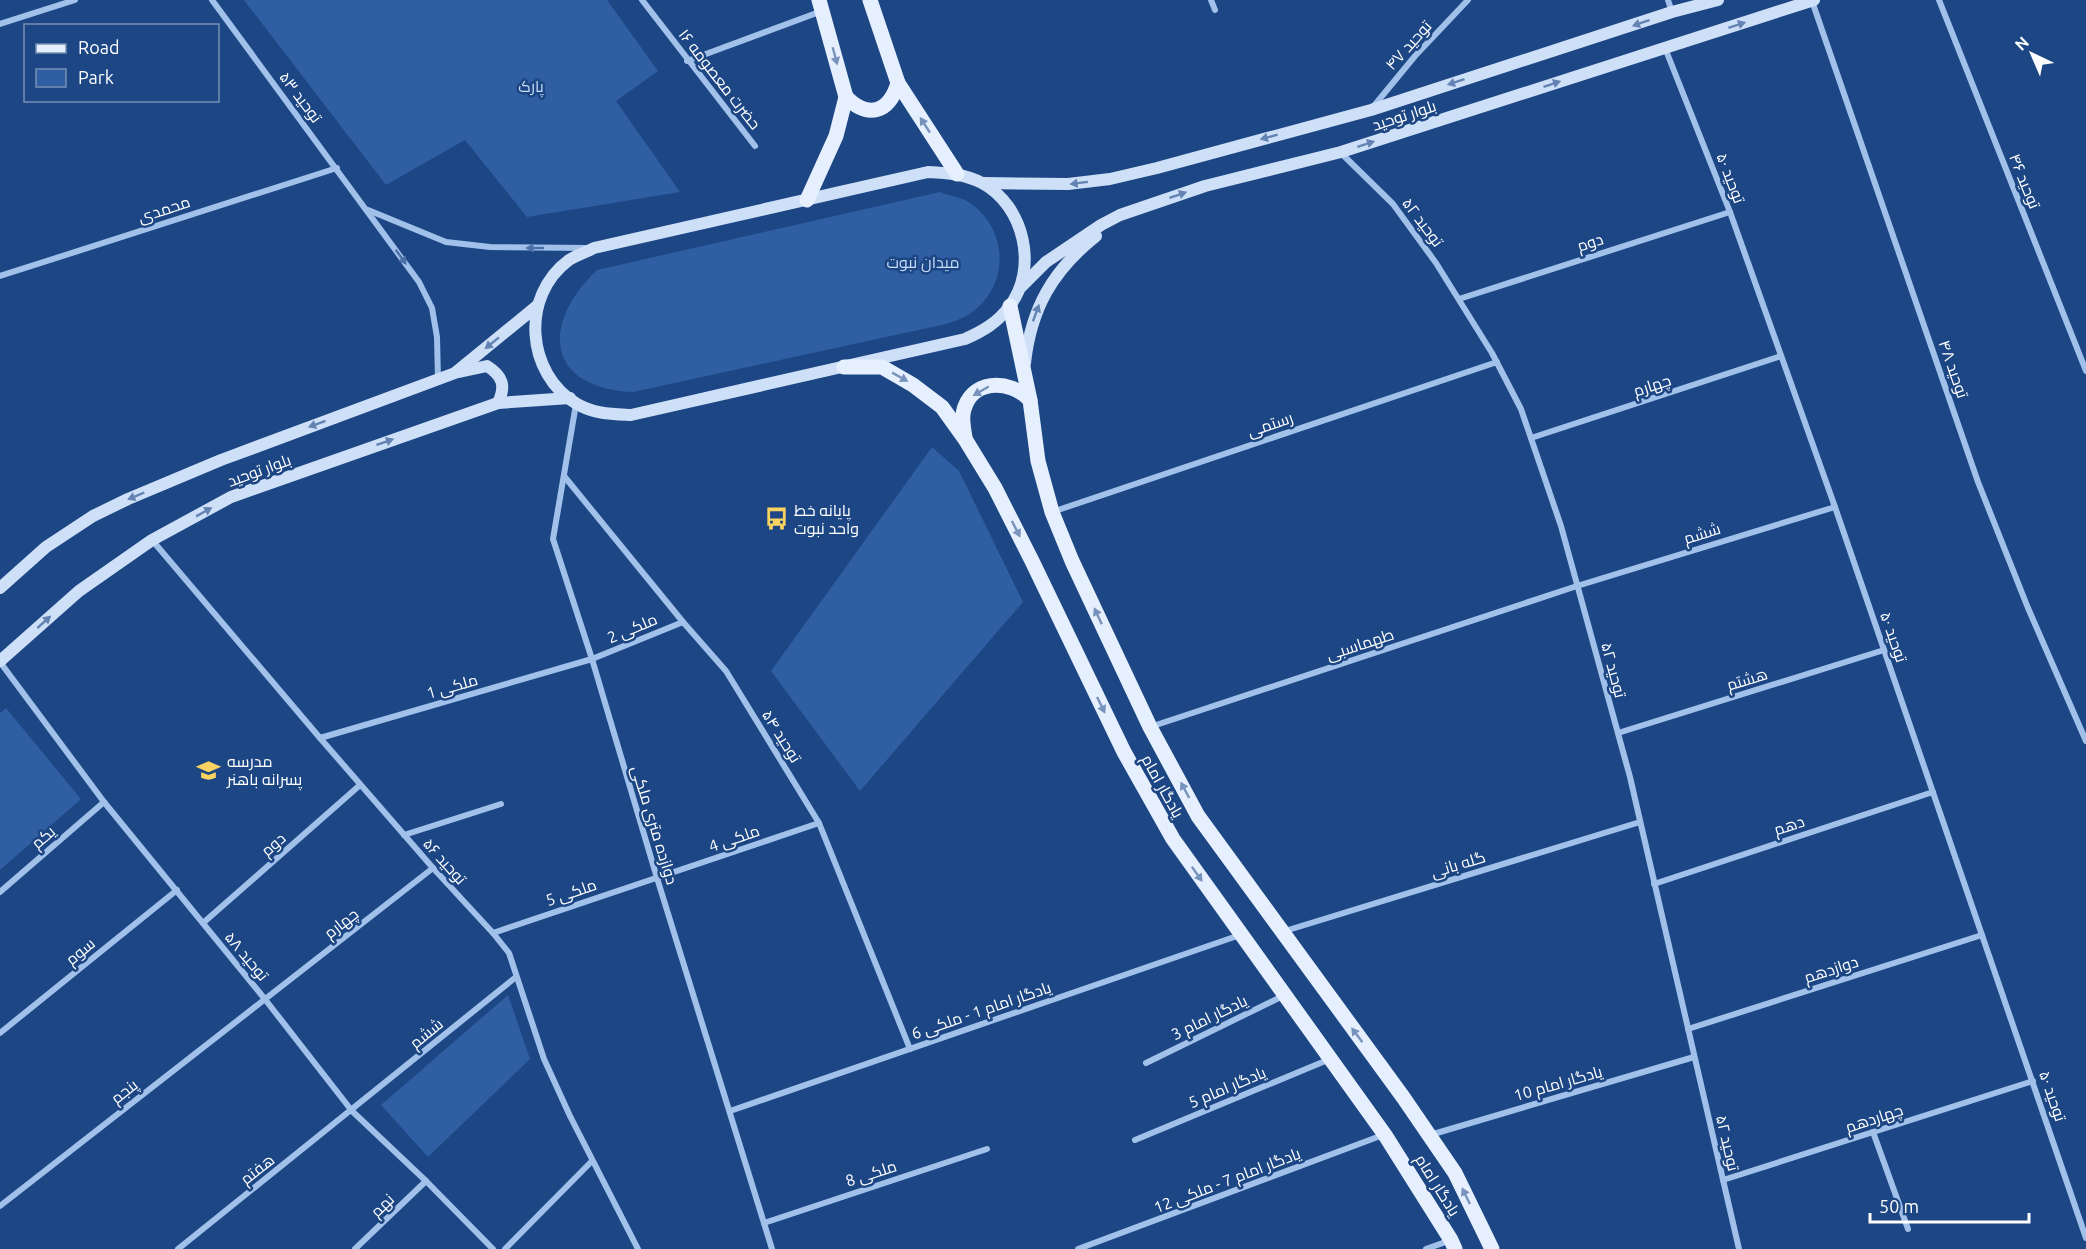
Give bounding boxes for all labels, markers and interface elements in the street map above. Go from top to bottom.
street label: توحید ۴۷ [1381,16,1436,74]
one-way arrow [1632,18,1650,28]
one-way arrow [1728,19,1746,29]
legend [24,24,219,102]
north arrow [2002,24,2062,84]
street label: حضرت معصومه ۱۶ [674,25,765,133]
text: N [2011,33,2032,54]
text: Road [78,37,120,57]
one-way arrow [831,47,840,65]
text: Park [78,67,114,87]
street label: توحید ۵۳ [275,68,326,127]
park label: پارک [518,77,545,98]
one-way arrow [1447,78,1465,87]
one-way arrow [1543,79,1561,89]
street label: بلوار توحید [1370,96,1439,135]
one-way arrow [919,116,930,133]
one-way arrow [1260,133,1278,143]
one-way arrow [1357,139,1375,148]
street label: توحید ۵۰ [1712,150,1749,207]
street label: توحید ۴۶ [2005,151,2044,212]
one-way arrow [1070,178,1089,187]
one-way arrow [1169,190,1187,200]
street label: محمدی [136,192,193,228]
street label: توحید ۵۲ [1398,194,1448,251]
street label: دوم [1575,229,1606,258]
one-way arrow [526,243,545,253]
one-way arrow [395,249,407,265]
park label: میدان نبوت [886,253,960,273]
one-way arrow [1031,304,1041,322]
one-way arrow [484,337,500,350]
street label: توحید ۴۸ [1935,338,1973,401]
street label: چهارم [1631,371,1674,402]
one-way arrow [891,372,908,382]
one-way arrow [972,386,989,396]
street label: رستمی [1245,408,1296,442]
one-way arrow [308,420,326,430]
one-way arrow [377,437,395,447]
street label: بلوار توحید [225,450,294,491]
one-way arrow [126,491,144,501]
place label: پایانه خط واحد نبوت [794,501,859,538]
bus stop icon: پایانه خط واحد نبوت [763,506,789,532]
one-way arrow [195,507,212,517]
street label: ششم [1681,519,1723,550]
one-way arrow [1011,521,1021,538]
one-way arrow [1093,607,1102,624]
street label: ملکی 2 [604,609,660,648]
street label: توحید ۵۰ [1876,609,1911,666]
one-way arrow [36,616,51,629]
street label: طهماسبی [1324,625,1397,665]
street label: توحید ۵۲ [1597,640,1630,701]
street label: هشتم [1724,664,1770,697]
street label: ملکی 1 [424,670,480,704]
one-way arrow [1095,696,1105,714]
street label: توحید ۵۴ [758,706,806,767]
street label: یادگار امام [1136,751,1188,823]
place label: مدرسه پسرانه باهنر [226,752,303,791]
school or university icon: مدرسه پسرانه باهنر [196,757,222,783]
street label: دوازده متری ملکی [626,763,682,887]
one-way arrow [1180,781,1190,798]
street label: دهم [1771,812,1807,841]
street label: یکم [28,821,61,854]
street label: ملکی 4 [706,821,762,857]
street label: دوم [257,829,291,862]
street label: توحید ۵۶ [419,834,471,889]
street label: گله بانی [1429,847,1488,883]
one-way arrow [1191,865,1203,881]
street label: ملکی 5 [543,875,599,911]
street label: چهارم [320,904,364,944]
street label: توحید ۵۸ [221,928,273,985]
street label: سوم [62,934,100,971]
street label: دوازدهم [1802,952,1861,989]
street label: یادگار امام 1 - ملکی 6 [909,977,1055,1045]
street label: یادگار امام 3 [1168,991,1252,1046]
street label: ششم [406,1014,448,1054]
one-way arrow [1351,1028,1363,1044]
street label: یادگار امام 5 [1186,1062,1270,1114]
street label: یادگار امام 10 [1512,1062,1606,1107]
street label: توحید ۵۰ [2035,1068,2070,1125]
street label: پنجم [107,1074,143,1109]
street label: چهاردهم [1843,1100,1906,1139]
street label: توحید ۵۲ [1712,1113,1743,1173]
street label: یادگار امام 7 - ملکی 12 [1151,1143,1305,1219]
street label: هفتم [236,1150,279,1190]
street label: یادگار امام [1409,1151,1464,1221]
street label: ملکی 8 [843,1156,899,1192]
scale bar [1870,1186,2029,1224]
one-way arrow [1462,1188,1471,1205]
street label: نهم [367,1190,399,1222]
text: 50 m [1879,1196,1919,1216]

